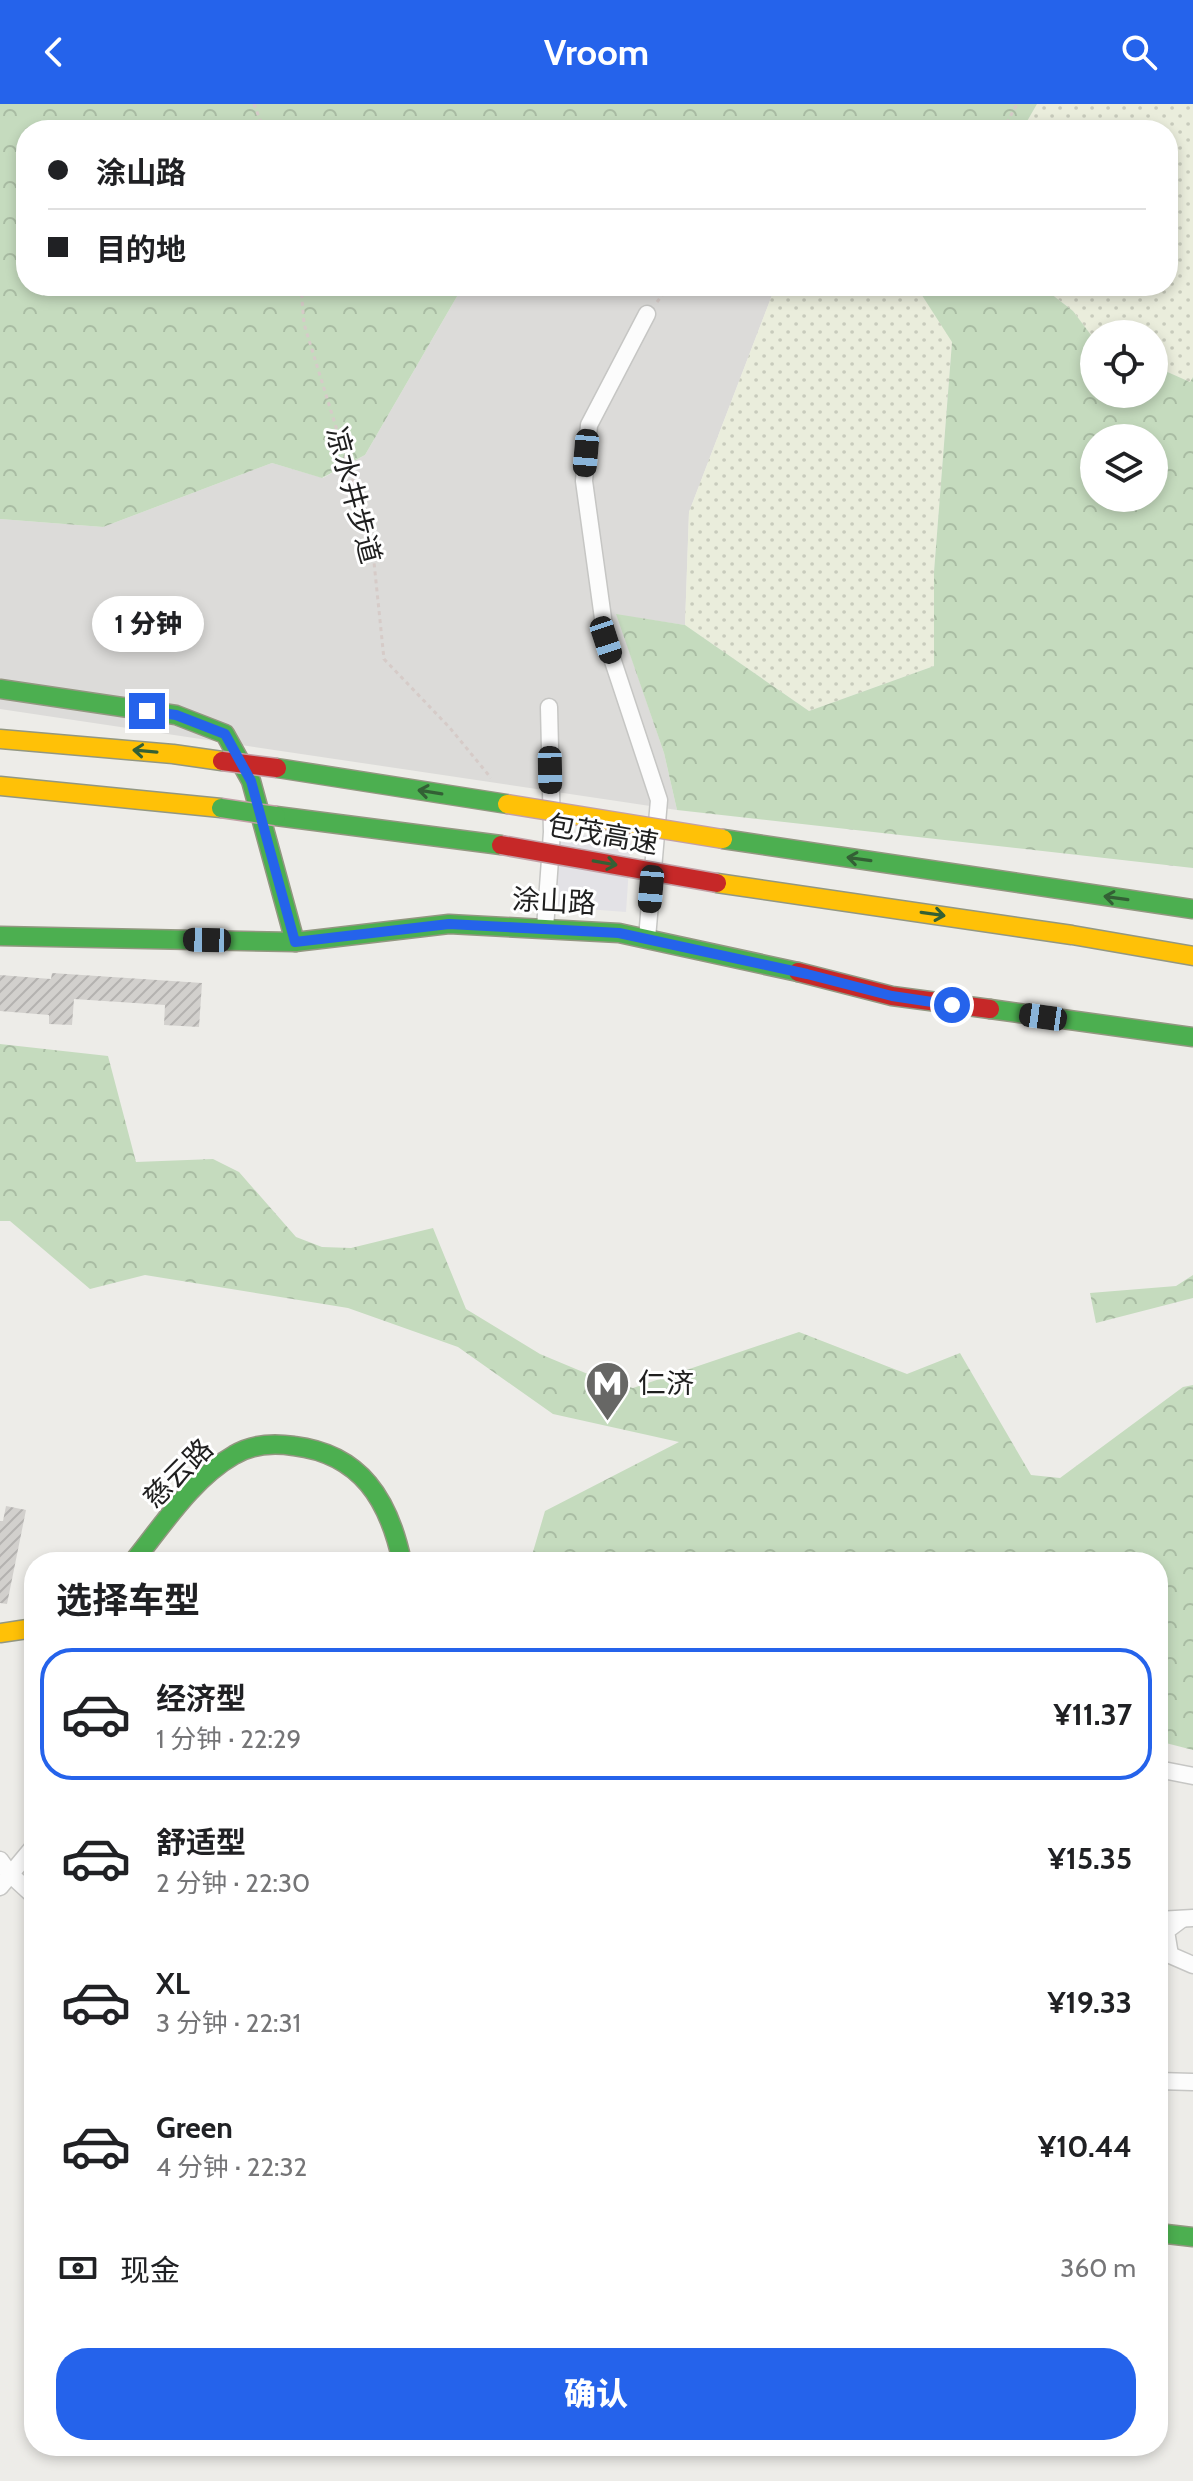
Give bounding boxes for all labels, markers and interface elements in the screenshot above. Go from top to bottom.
icon: back [32,30,76,74]
text: Vroom [544,30,649,74]
icon: search [1117,30,1161,74]
text: 涂山路 [96,154,186,191]
text: 目的地 [96,231,186,268]
map controls [1080,320,1168,512]
button: locate [1080,320,1168,408]
street label: 凉水井步道 [319,423,389,567]
button: layers [1080,424,1168,512]
car [572,428,600,478]
callout: 1 分钟 [91,595,203,651]
text: 1 分钟 [114,608,182,640]
car [587,613,625,667]
route end [129,693,165,729]
one-way arrow [132,744,159,759]
car [538,746,562,794]
one-way arrow [418,784,443,799]
street label: 包茂高速 [545,808,661,860]
one-way arrow [847,851,872,866]
one-way arrow [592,857,617,872]
car [637,864,665,914]
street label: 涂山路 [511,882,597,920]
one-way arrow [1104,889,1129,904]
one-way arrow [919,907,945,922]
car [183,928,231,952]
route start [934,987,970,1023]
car [1018,1002,1068,1032]
metro station icon: 仁济 [583,1359,631,1422]
place label: 仁济 [638,1366,694,1400]
street label: 慈云路 [136,1431,220,1515]
text: 选择车型 [56,1578,200,1622]
icon: car [60,1678,132,1750]
text: 经济型 [156,1680,246,1717]
text: ¥11.37 [1054,1696,1132,1733]
text: 1 分钟 · 22:29 [156,1723,301,1755]
icon: car [60,1822,132,1894]
text: 舒适型 [156,1824,246,1861]
text: ¥15.35 [1048,1840,1132,1877]
text: 2 分钟 · 22:30 [156,1867,310,1899]
text: XL [156,1965,190,2002]
icon: car [60,1966,132,2038]
text: ¥19.33 [1047,1984,1132,2021]
text: 3 分钟 · 22:31 [156,2007,301,2039]
text: Green [156,2109,233,2146]
icon: car [60,2110,132,2182]
text: ¥10.44 [1038,2128,1132,2165]
text: 4 分钟 · 22:32 [156,2151,307,2183]
icon: cash [56,2246,100,2290]
text: 现金 [120,2252,180,2289]
text: 360 m [1060,2252,1136,2284]
button: 确认 [56,2348,1136,2440]

